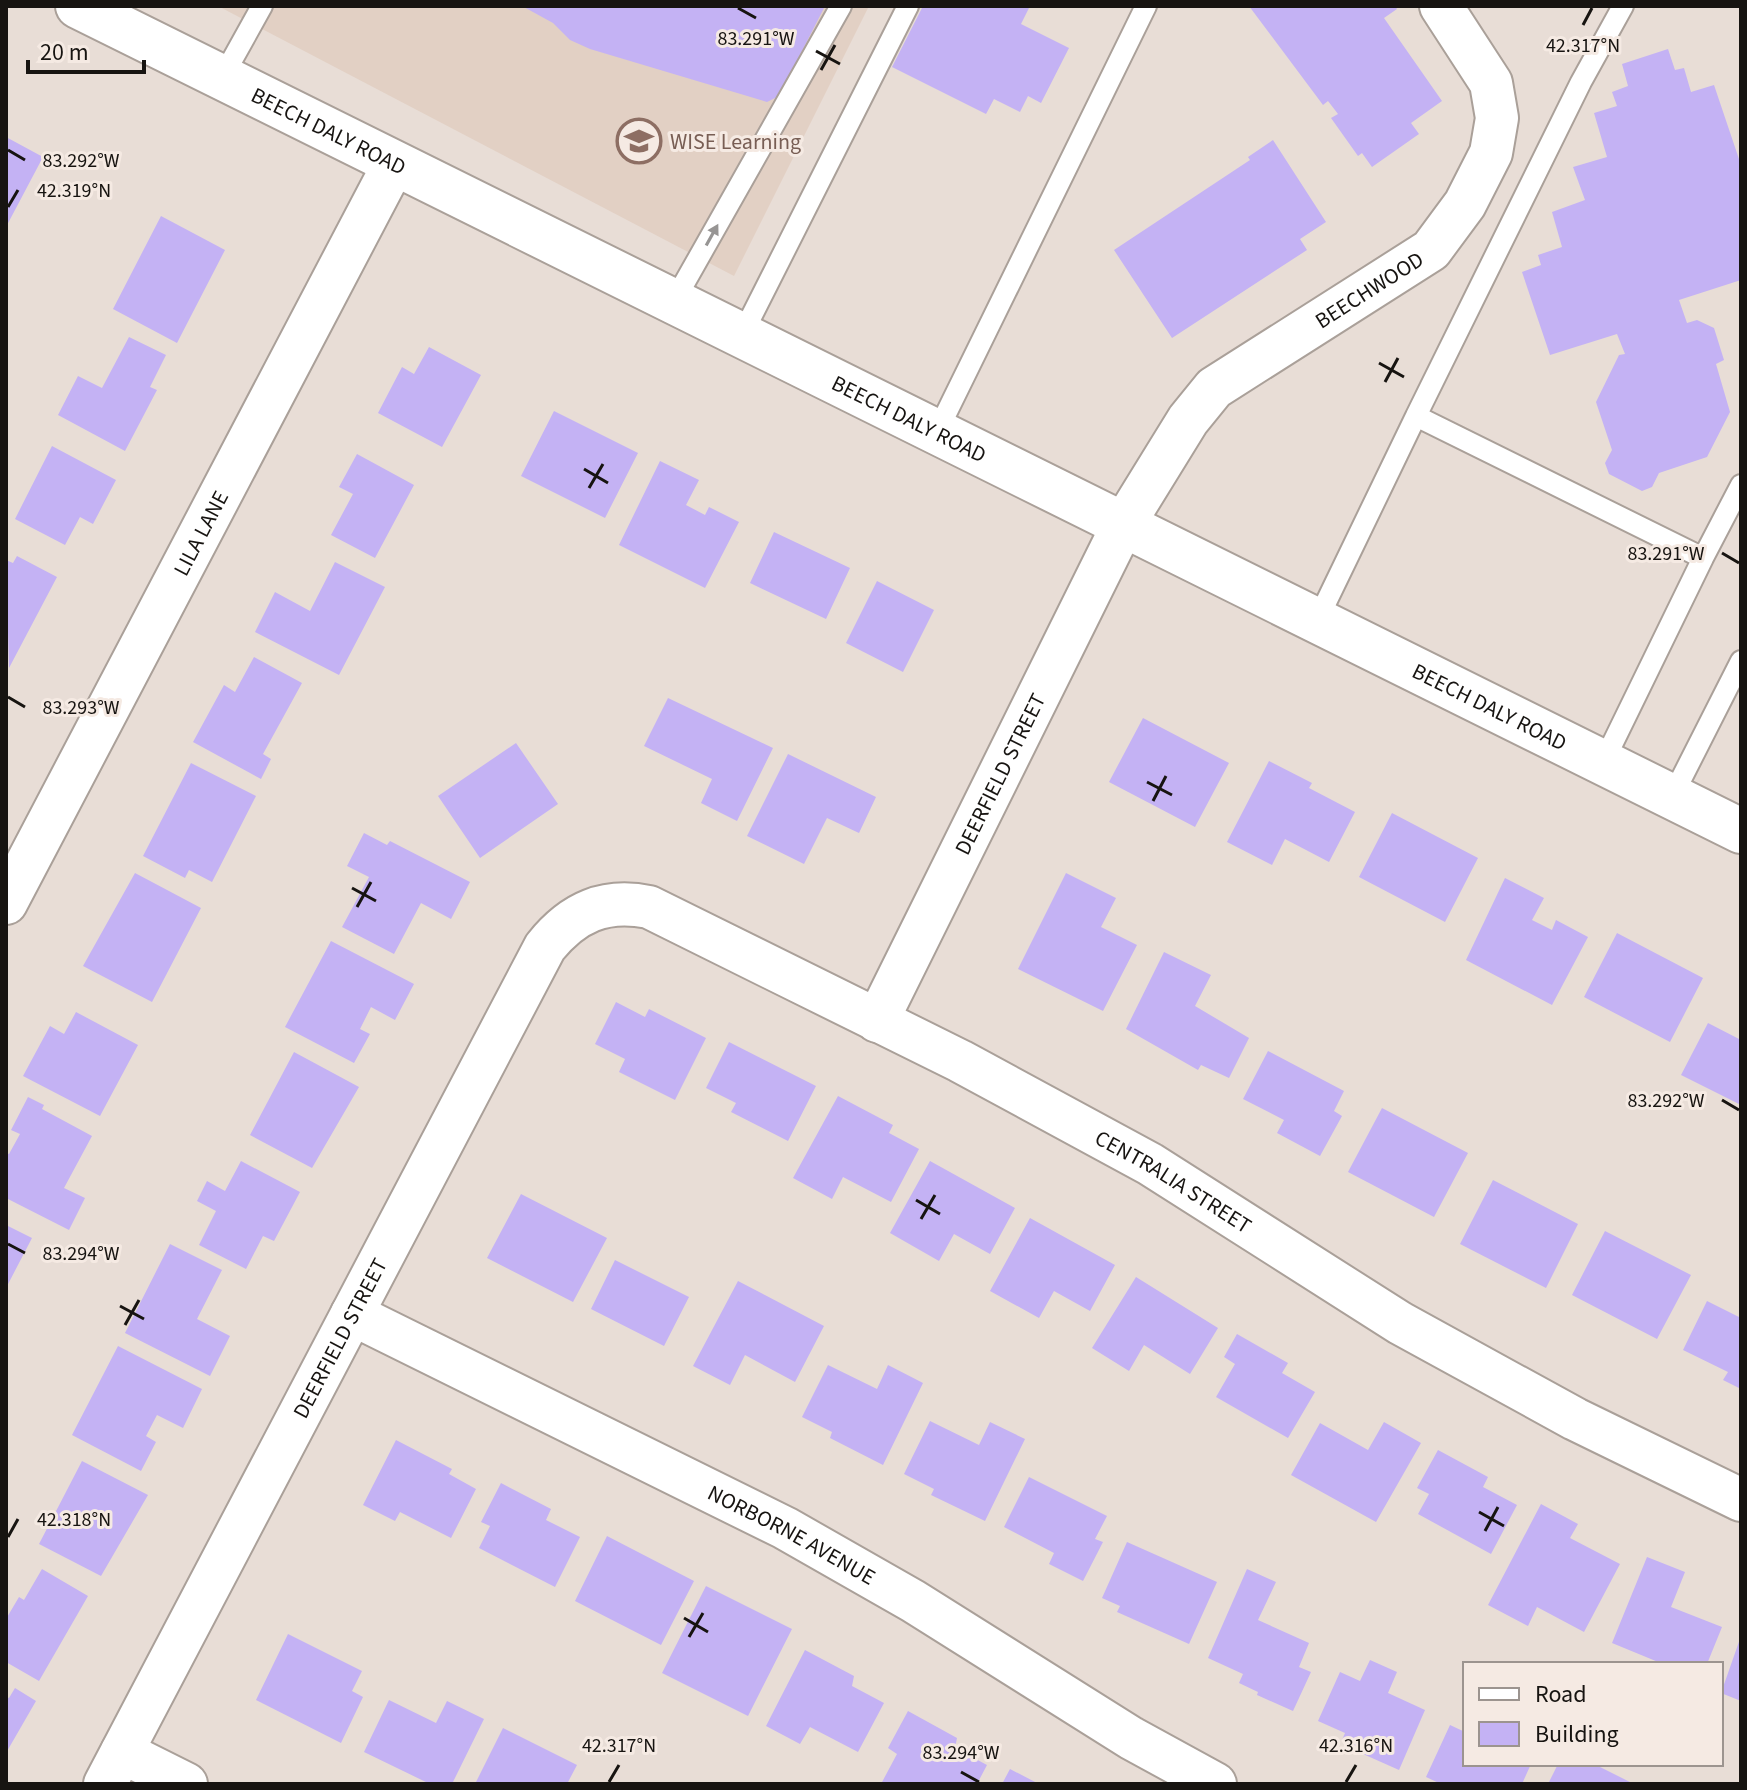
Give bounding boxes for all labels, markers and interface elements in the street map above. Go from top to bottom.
scale bar [28,24,144,74]
text: 83.291°W [717,25,795,53]
text: 42.317°N [1546,32,1620,60]
text: 20 m [40,35,89,70]
street label: BEECH DALY ROAD [246,79,411,183]
school or university icon: WISE Learning [615,117,663,165]
place label: WISE Learning [670,126,801,158]
text: 83.292°W [42,147,120,175]
text: 42.319°N [37,177,111,205]
one-way arrow [705,224,719,247]
street label: BEECHWOOD [1309,244,1430,337]
street label: BEECH DALY ROAD [826,367,992,471]
street label: LILA LANE [166,485,237,582]
text: 83.291°W [1627,540,1705,568]
street label: BEECH DALY ROAD [1407,655,1572,759]
street label: DEERFIELD STREET [947,688,1054,861]
text: 83.293°W [42,694,120,722]
text: 83.292°W [1627,1087,1705,1115]
street label: CENTRALIA STREET [1089,1122,1258,1242]
text: 83.294°W [42,1240,120,1268]
street label: DEERFIELD STREET [285,1252,396,1424]
street label: NORBORNE AVENUE [702,1477,881,1593]
text: 42.318°N [37,1506,111,1534]
legend [1463,1662,1723,1766]
text: Road [1535,1677,1587,1712]
text: Building [1535,1717,1619,1752]
text: 42.317°N [582,1732,656,1760]
text: 42.316°N [1319,1732,1393,1760]
text: 83.294°W [922,1739,1000,1767]

